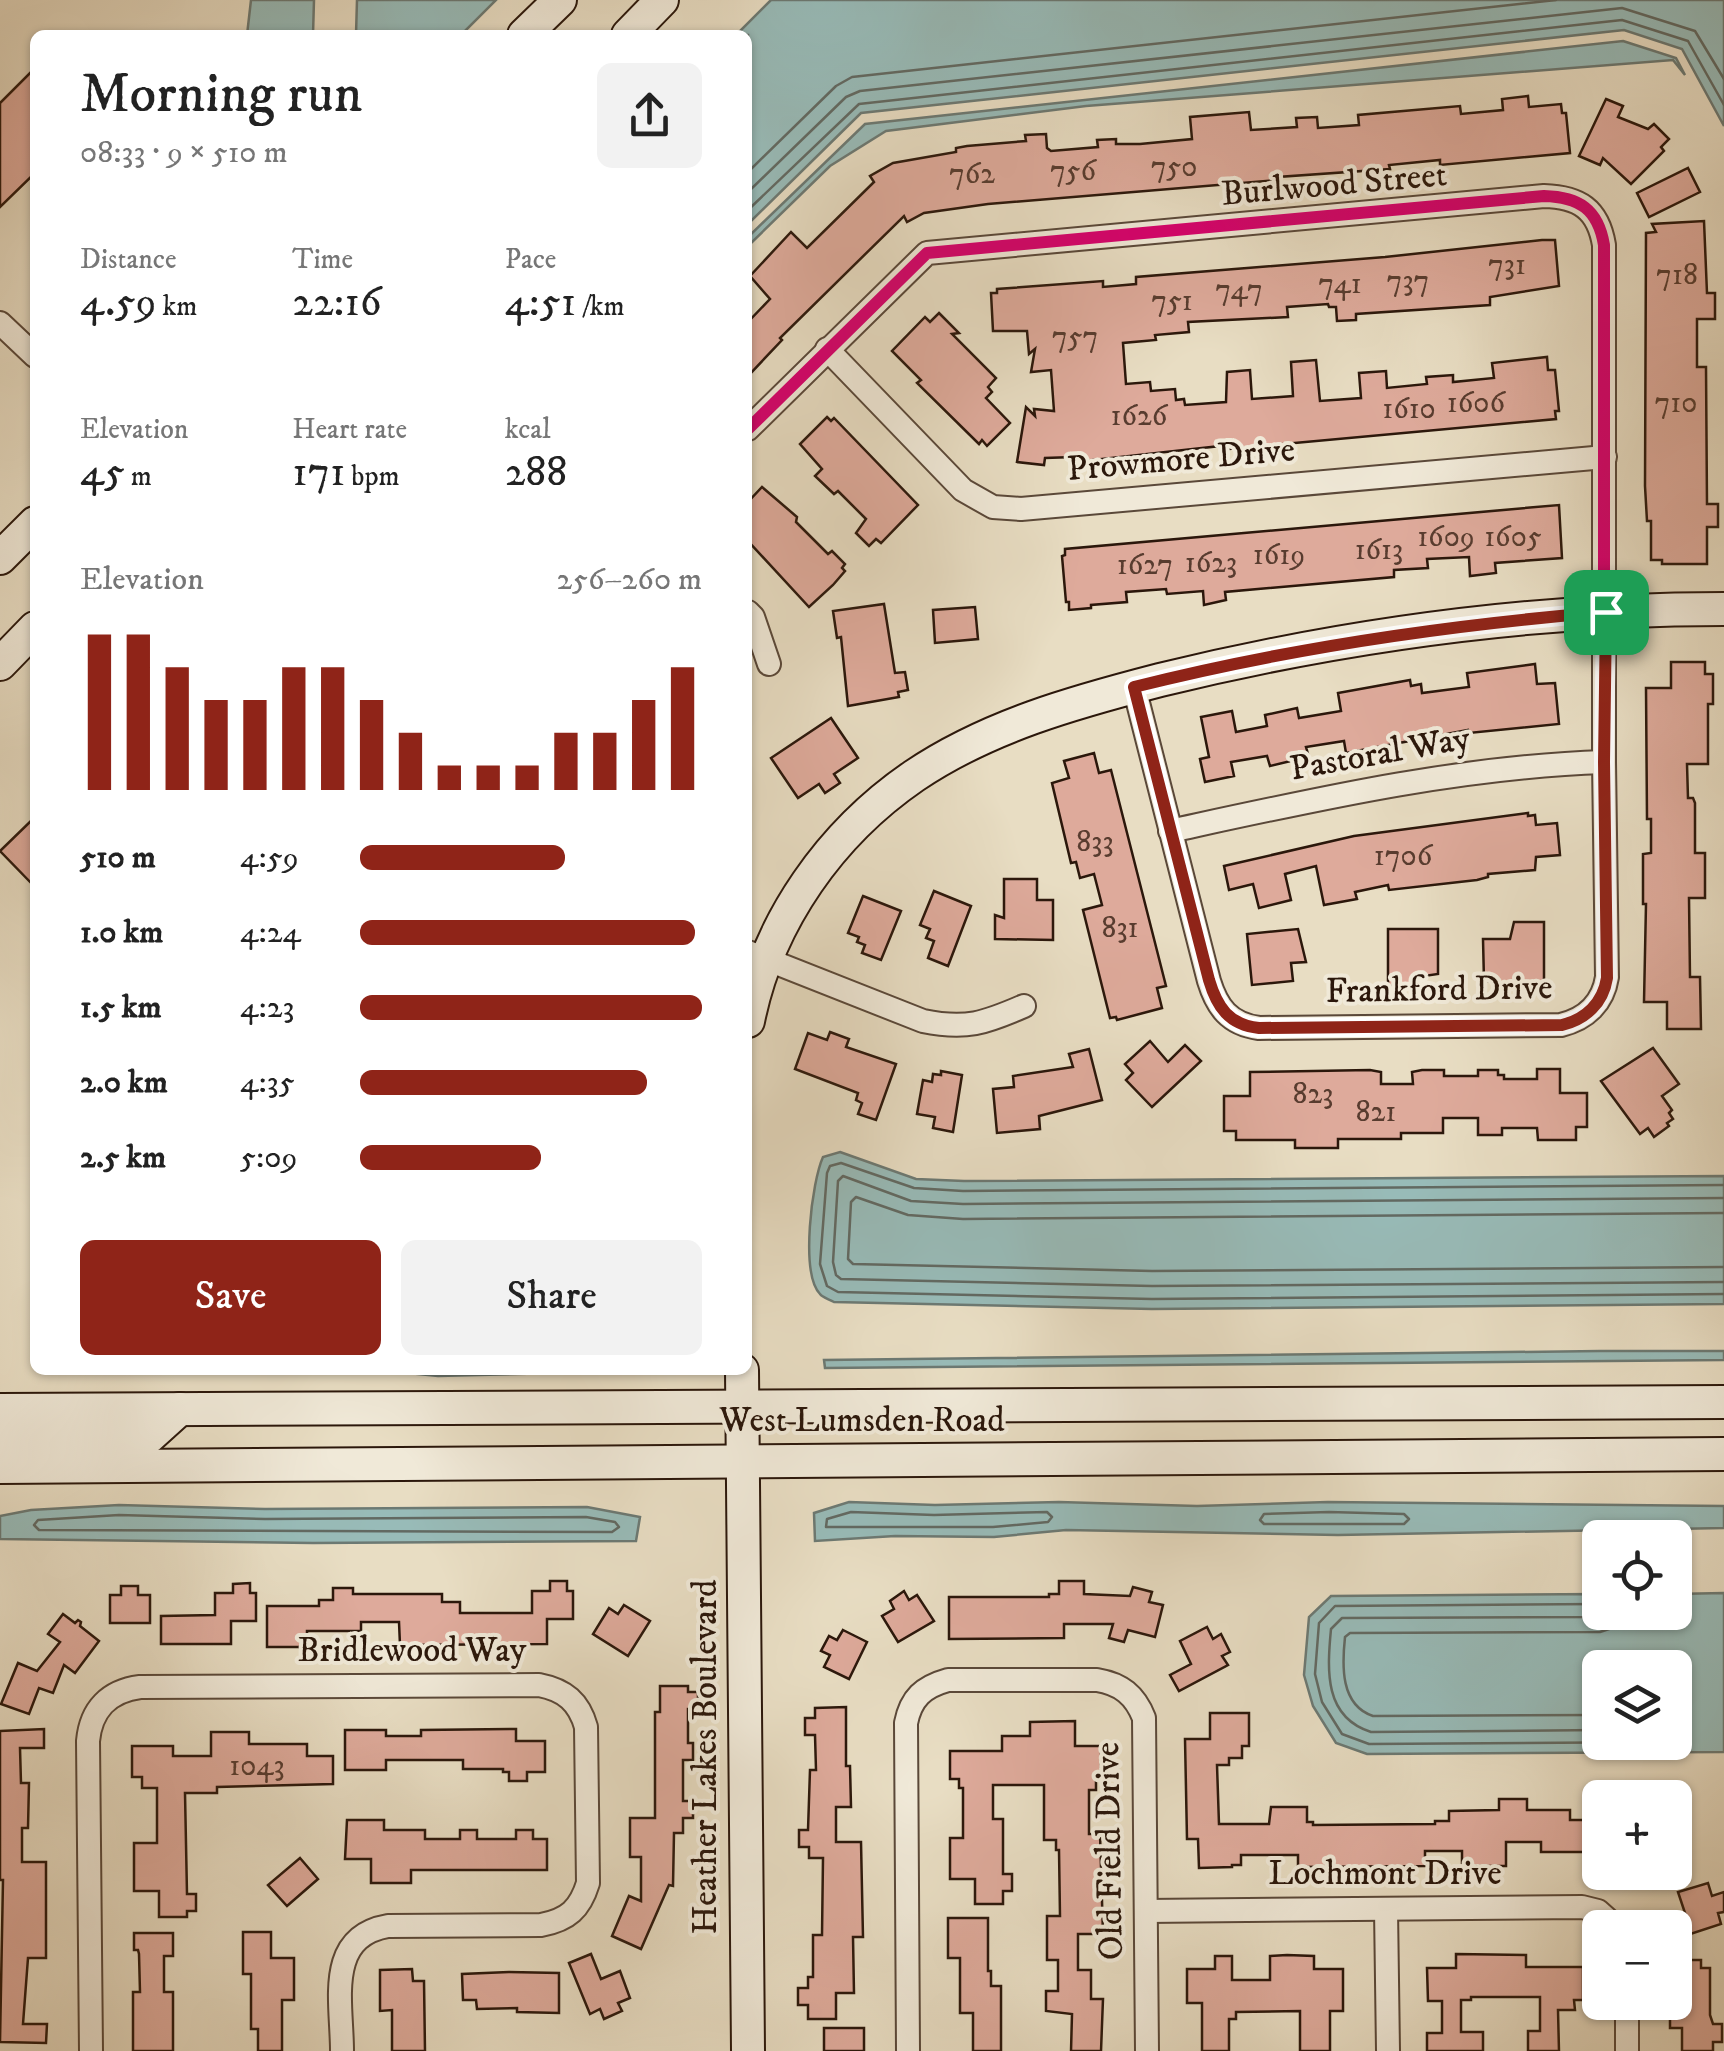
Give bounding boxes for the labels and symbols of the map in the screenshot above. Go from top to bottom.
house number: 750 [1151,149,1197,186]
house number: 756 [1050,153,1097,190]
street label: Burlwood Street [1219,153,1449,217]
house number: 762 [949,156,995,193]
house number: 731 [1488,247,1526,284]
house number: 718 [1656,257,1698,294]
house number: 737 [1387,263,1429,300]
house number: 741 [1318,266,1362,303]
house number: 747 [1215,272,1263,309]
house number: 751 [1151,283,1193,320]
house number: 757 [1052,319,1098,356]
house number: 1606 [1447,385,1507,422]
house number: 710 [1655,385,1697,422]
house number: 1610 [1382,391,1436,428]
house number: 1626 [1111,398,1169,435]
street label: Prowmore Drive [1065,428,1297,492]
house number: 1609 [1417,519,1475,556]
house number: 1605 [1484,519,1542,556]
house number: 1613 [1355,532,1403,569]
house number: 1619 [1253,537,1305,574]
house number: 1623 [1185,545,1237,582]
house number: 1627 [1117,547,1173,584]
pin [1564,570,1649,655]
street label: Pastoral Way [1286,716,1474,791]
house number: 833 [1076,824,1114,861]
house number: 1706 [1374,838,1434,875]
house number: 831 [1101,910,1139,947]
street label: Frankford Drive [1325,966,1553,1014]
house number: 823 [1293,1076,1333,1113]
house number: 821 [1356,1094,1396,1131]
street label: West Lumsden Road [718,1399,1005,1443]
street label: Heather Lakes Boulevard [684,1579,728,1935]
street label: Bridlewood Way [298,1629,527,1673]
street label: Old Field Drive [1086,1741,1134,1961]
house number: 1043 [229,1748,285,1785]
street label: Lochmont Drive [1268,1852,1502,1896]

